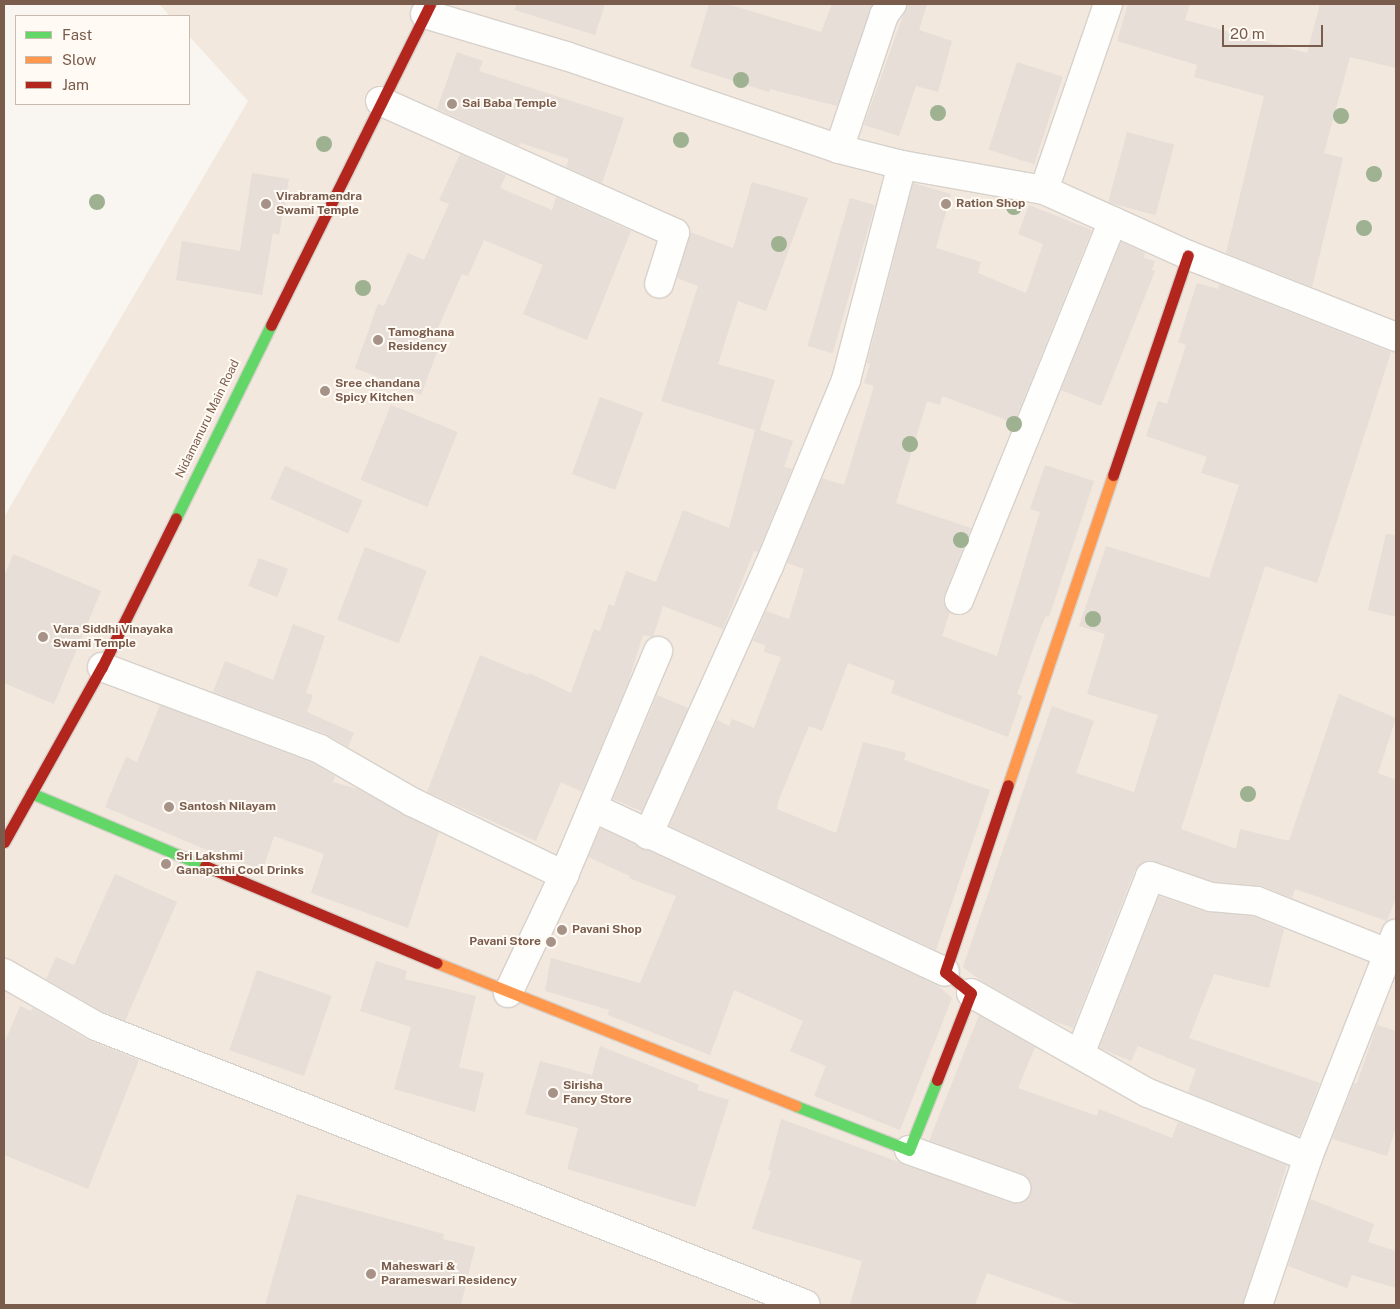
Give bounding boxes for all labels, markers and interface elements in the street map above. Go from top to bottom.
legend [15,15,190,105]
scale bar [1225,15,1326,47]
text: 20 m [1230,25,1265,42]
text: Fast [62,26,92,43]
text: Slow [62,51,96,68]
text: Jam [62,76,89,93]
place label: Sai Baba Temple [462,97,557,111]
marker: Sai Baba Temple [446,98,458,110]
place label: Virabramendra Swami Temple [276,190,362,218]
place label: Ration Shop [956,197,1025,211]
marker: Virabramendra Swami Temple [260,198,272,210]
marker: Ration Shop [940,198,952,210]
place label: Tamoghana Residency [388,326,454,354]
marker: Tamoghana Residency [372,334,384,346]
street label: Nidamanuru Main Road [173,357,243,481]
place label: Sree chandana Spicy Kitchen [335,377,420,405]
marker: Sree chandana Spicy Kitchen [319,385,331,397]
place label: Vara Siddhi Vinayaka Swami Temple [53,623,173,651]
marker: Vara Siddhi Vinayaka Swami Temple [37,631,49,643]
place label: Santosh Nilayam [179,800,276,814]
marker: Santosh Nilayam [163,801,175,813]
place label: Sri Lakshmi Ganapathi Cool Drinks [176,850,304,878]
marker: Sri Lakshmi Ganapathi Cool Drinks [160,858,172,870]
place label: Pavani Shop [572,923,642,937]
marker: Pavani Shop [556,924,568,936]
place label: Pavani Store [469,935,541,949]
marker: Pavani Store [545,936,557,948]
place label: Sirisha Fancy Store [563,1079,632,1107]
marker: Sirisha Fancy Store [547,1087,559,1099]
place label: Maheswari & Parameswari Residency [381,1260,517,1288]
marker: Maheswari & Parameswari Residency [365,1268,377,1280]

